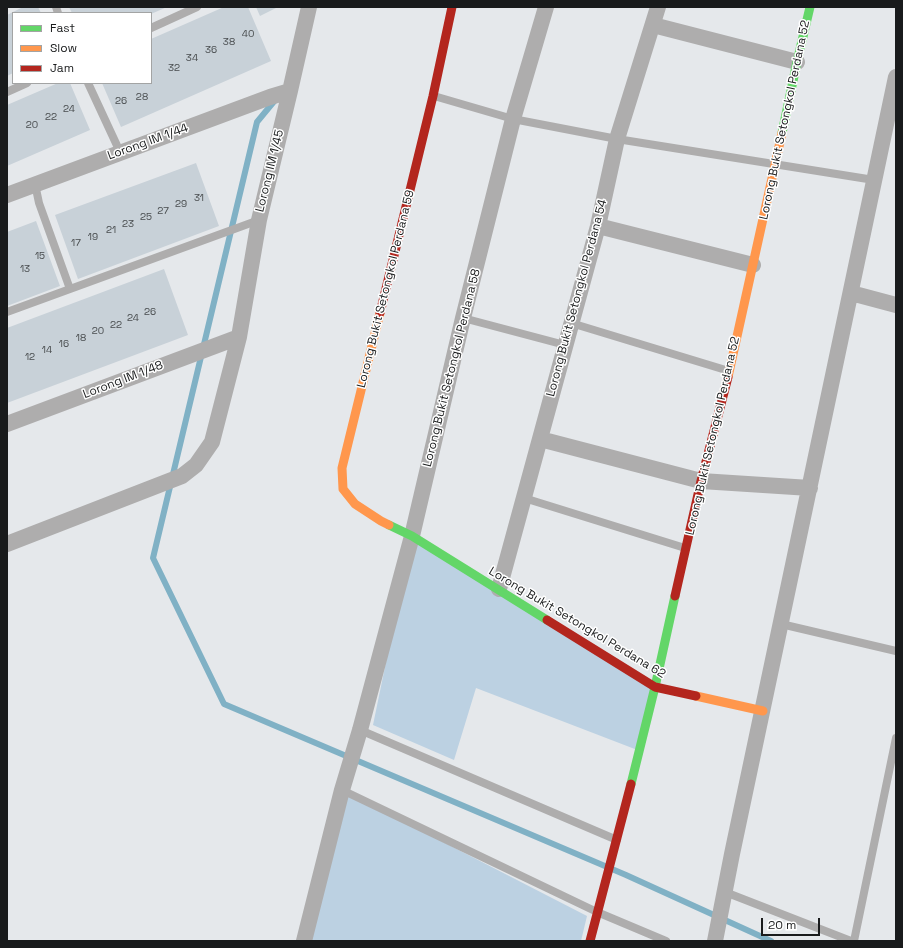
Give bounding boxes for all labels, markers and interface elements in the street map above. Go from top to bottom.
legend [12,12,152,84]
street label: Lorong Bukit Setongkol Perdana 52 [757,19,813,221]
text: Fast [50,20,75,36]
house number: 40 [242,28,254,40]
house number: 38 [223,36,235,48]
text: Slow [50,40,77,56]
house number: 36 [205,44,217,56]
house number: 34 [186,52,198,64]
text: Jam [50,60,74,76]
house number: 32 [168,62,180,74]
house number: 28 [136,91,148,103]
house number: 26 [115,95,127,107]
house number: 24 [63,103,75,115]
house number: 22 [45,111,57,123]
house number: 20 [26,119,38,131]
street label: Lorong IM 1/44 [106,121,190,163]
street label: Lorong IM 1/45 [253,128,287,214]
street label: Lorong Bukit Setongkol Perdana 59 [354,188,418,390]
house number: 31 [194,192,204,204]
house number: 29 [175,198,187,210]
street label: Lorong Bukit Setongkol Perdana 54 [544,198,610,398]
house number: 27 [157,205,169,217]
house number: 25 [140,211,152,223]
house number: 23 [122,218,134,230]
house number: 21 [106,224,116,236]
house number: 19 [88,231,98,243]
house number: 17 [71,237,81,249]
house number: 15 [35,250,45,262]
house number: 13 [20,263,30,275]
street label: Lorong Bukit Setongkol Perdana 58 [420,267,484,469]
house number: 26 [144,306,156,318]
house number: 24 [127,312,139,324]
house number: 22 [110,319,122,331]
house number: 20 [92,325,104,337]
house number: 18 [76,332,86,344]
street label: Lorong Bukit Setongkol Perdana 52 [683,335,743,537]
house number: 16 [59,338,69,350]
house number: 14 [42,344,52,356]
house number: 12 [25,351,35,363]
street label: Lorong IM 1/48 [81,358,165,402]
street label: Lorong Bukit Setongkol Perdana 62 [486,564,668,682]
scale bar [763,910,822,936]
text: 20 m [768,917,796,933]

